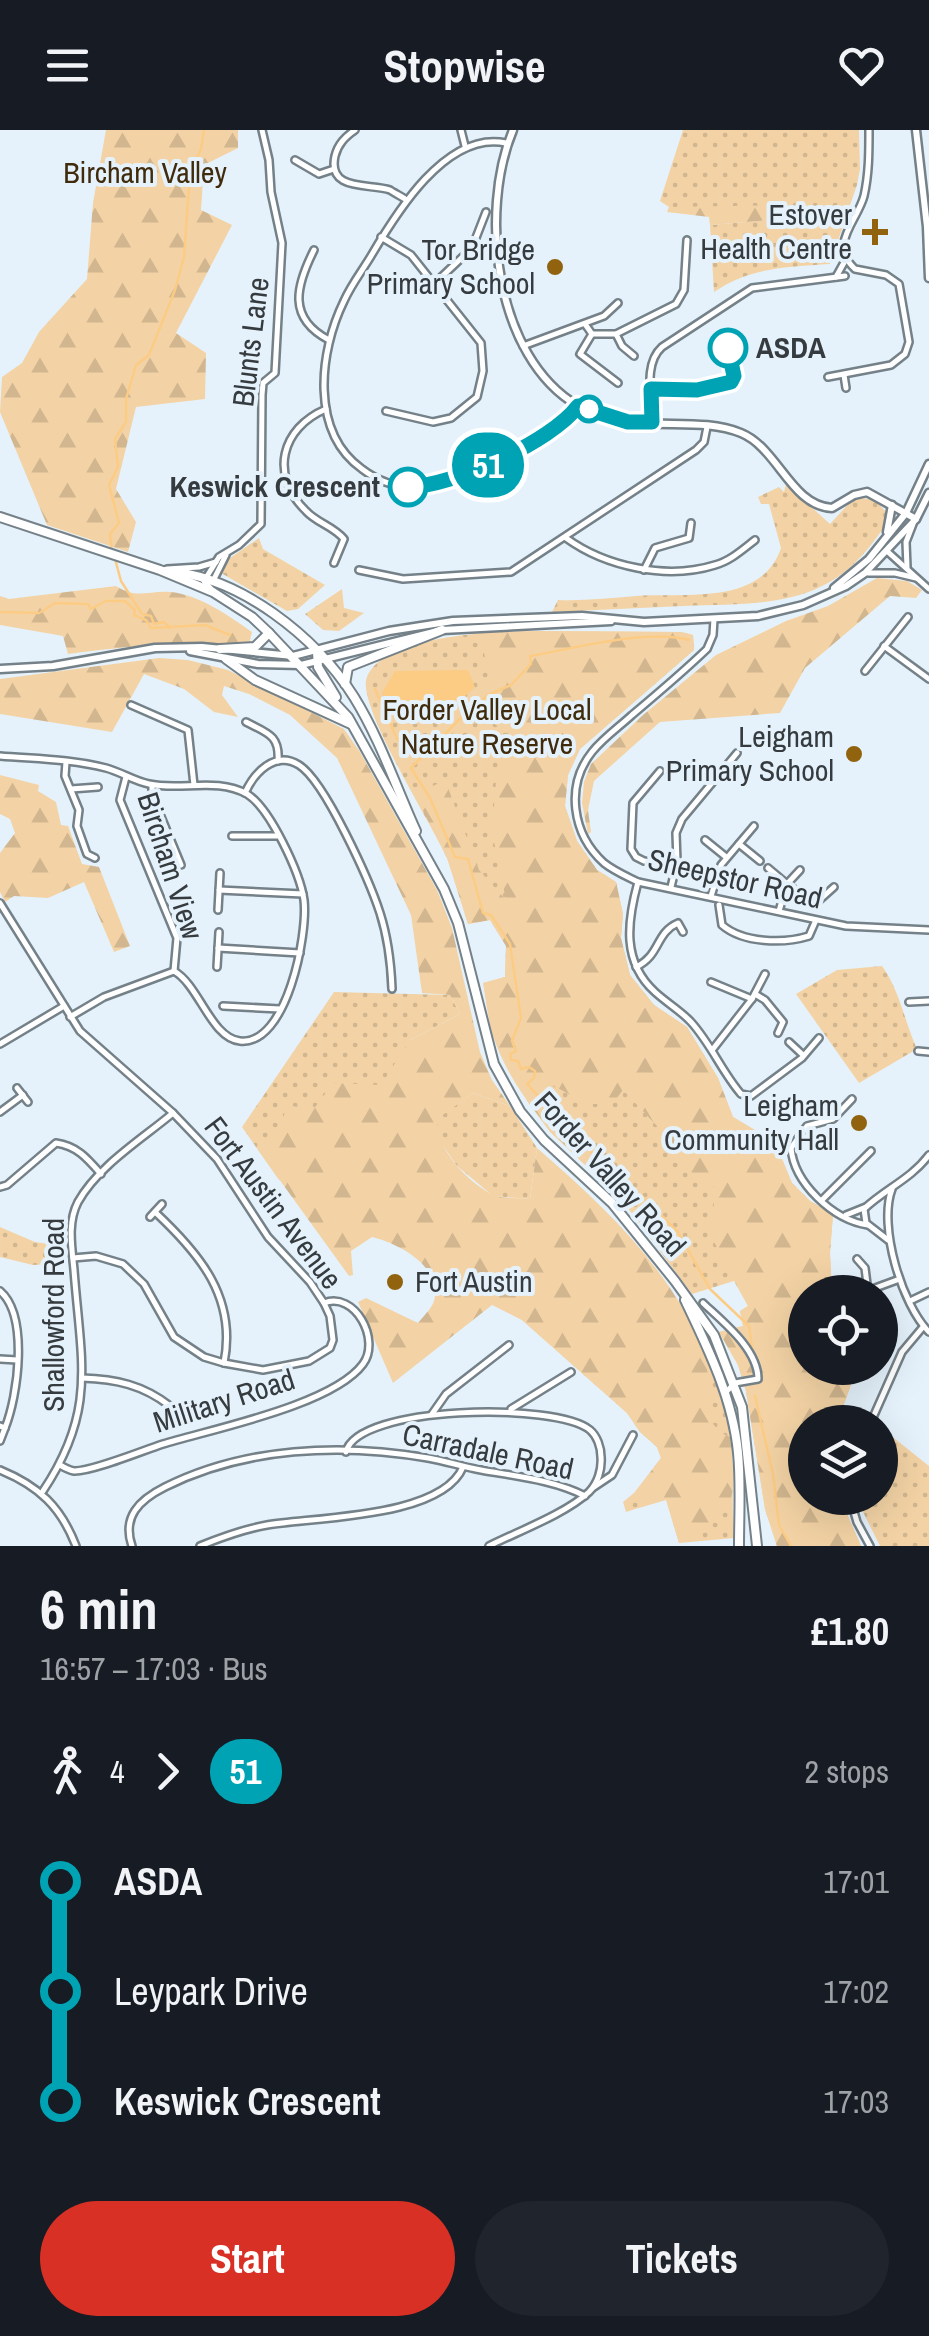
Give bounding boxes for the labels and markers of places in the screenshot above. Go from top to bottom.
place label: Estover Health Centre [700,194,853,268]
marker: Estover Health Centre [862,219,888,245]
place label: Tor Bridge Primary School [367,229,535,303]
marker: Tor Bridge Primary School [544,256,566,278]
place label: ASDA [756,327,826,367]
marker: ASDA [709,329,747,367]
unlabelled marker [576,396,602,422]
place label: Keswick Crescent [169,466,380,506]
marker: Keswick Crescent [389,468,427,506]
place label: Leigham Primary School [666,716,834,790]
marker: Leigham Primary School [843,743,865,765]
place label: Leigham Community Hall [664,1085,839,1159]
marker: Leigham Community Hall [848,1112,870,1134]
place label: Fort Austin [415,1261,533,1301]
marker: Fort Austin [384,1271,406,1293]

